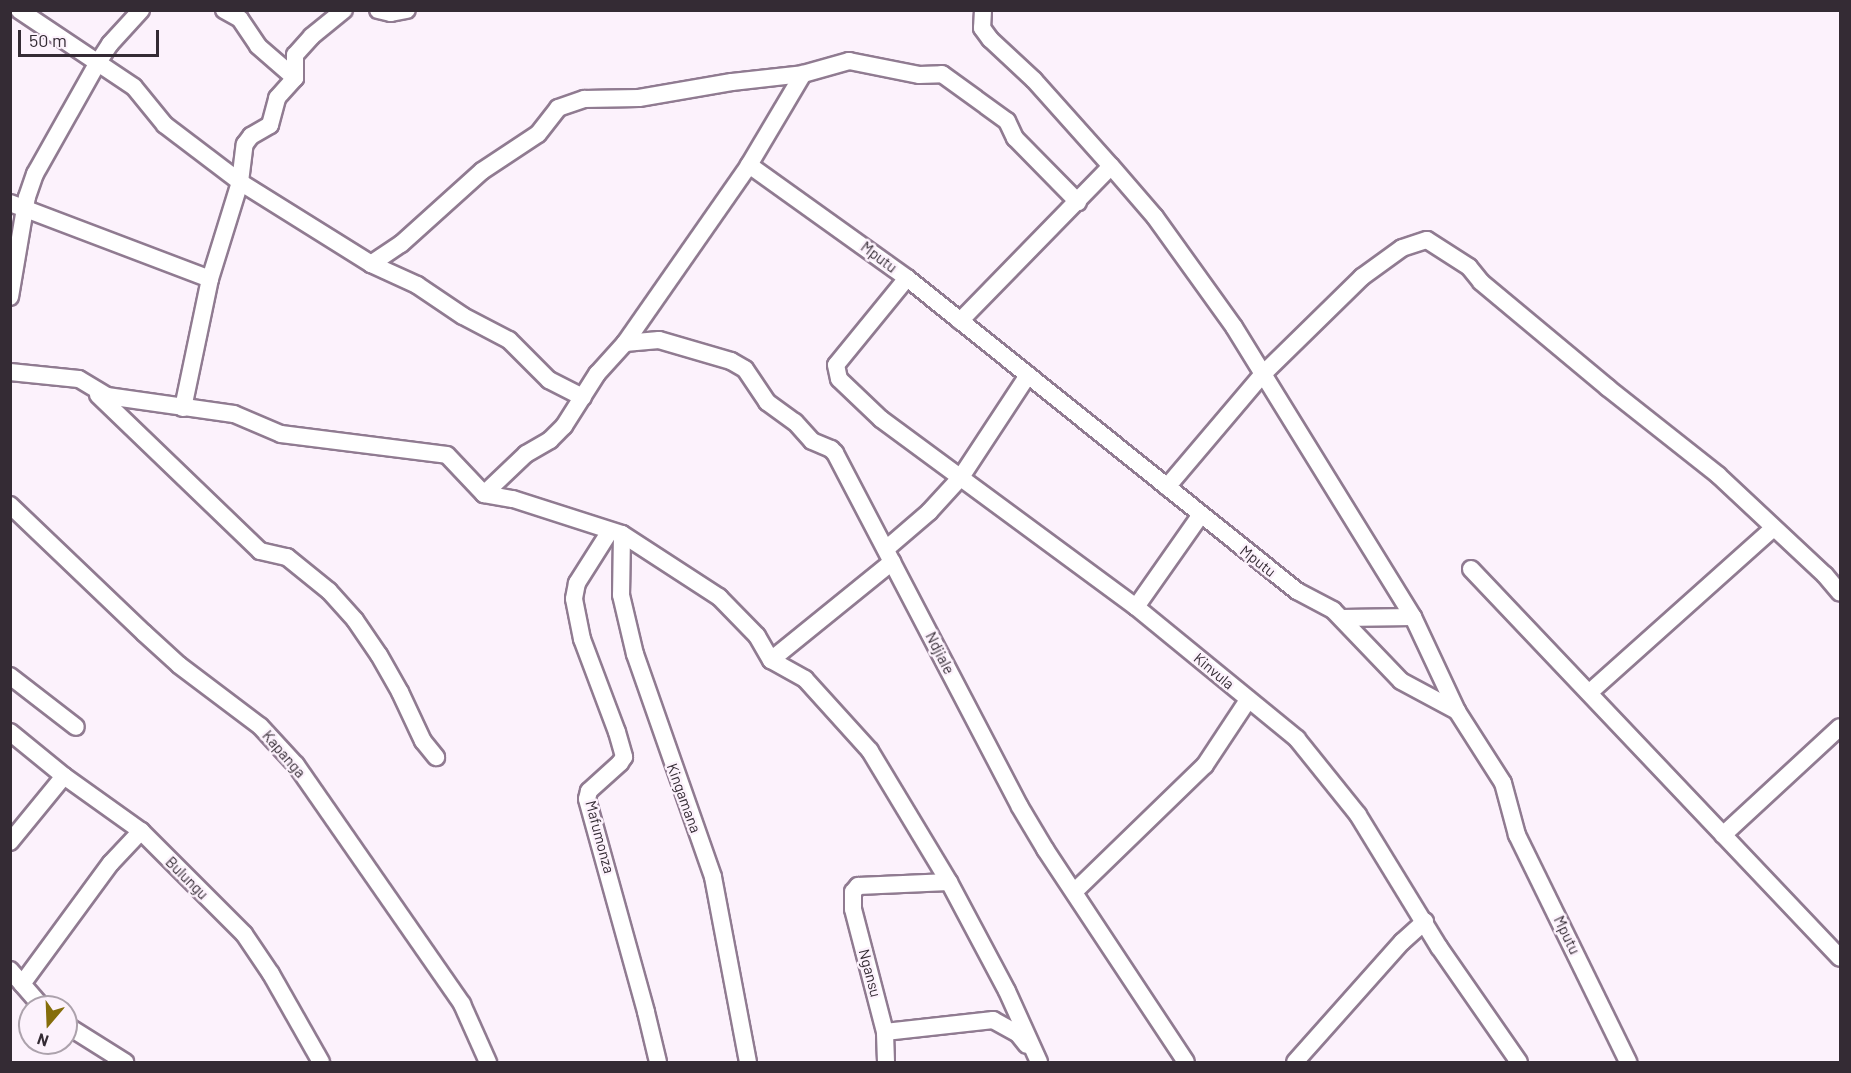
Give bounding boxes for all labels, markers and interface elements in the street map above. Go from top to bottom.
scale bar [21,18,162,56]
text: 50 m [29,29,67,51]
street label: Mputu [857,238,901,276]
street label: Mputu [1236,541,1280,581]
street label: Ndjiale [922,629,958,677]
street label: Kinvula [1190,649,1238,693]
street label: Kapanga [259,727,309,781]
street label: Kingamana [663,761,705,835]
street label: Mafumonza [582,799,618,875]
street label: Bulungu [162,853,212,903]
street label: Mputu [1550,913,1584,957]
street label: Ngansu [855,947,885,999]
north arrow [18,995,78,1055]
text: N [35,1030,51,1051]

